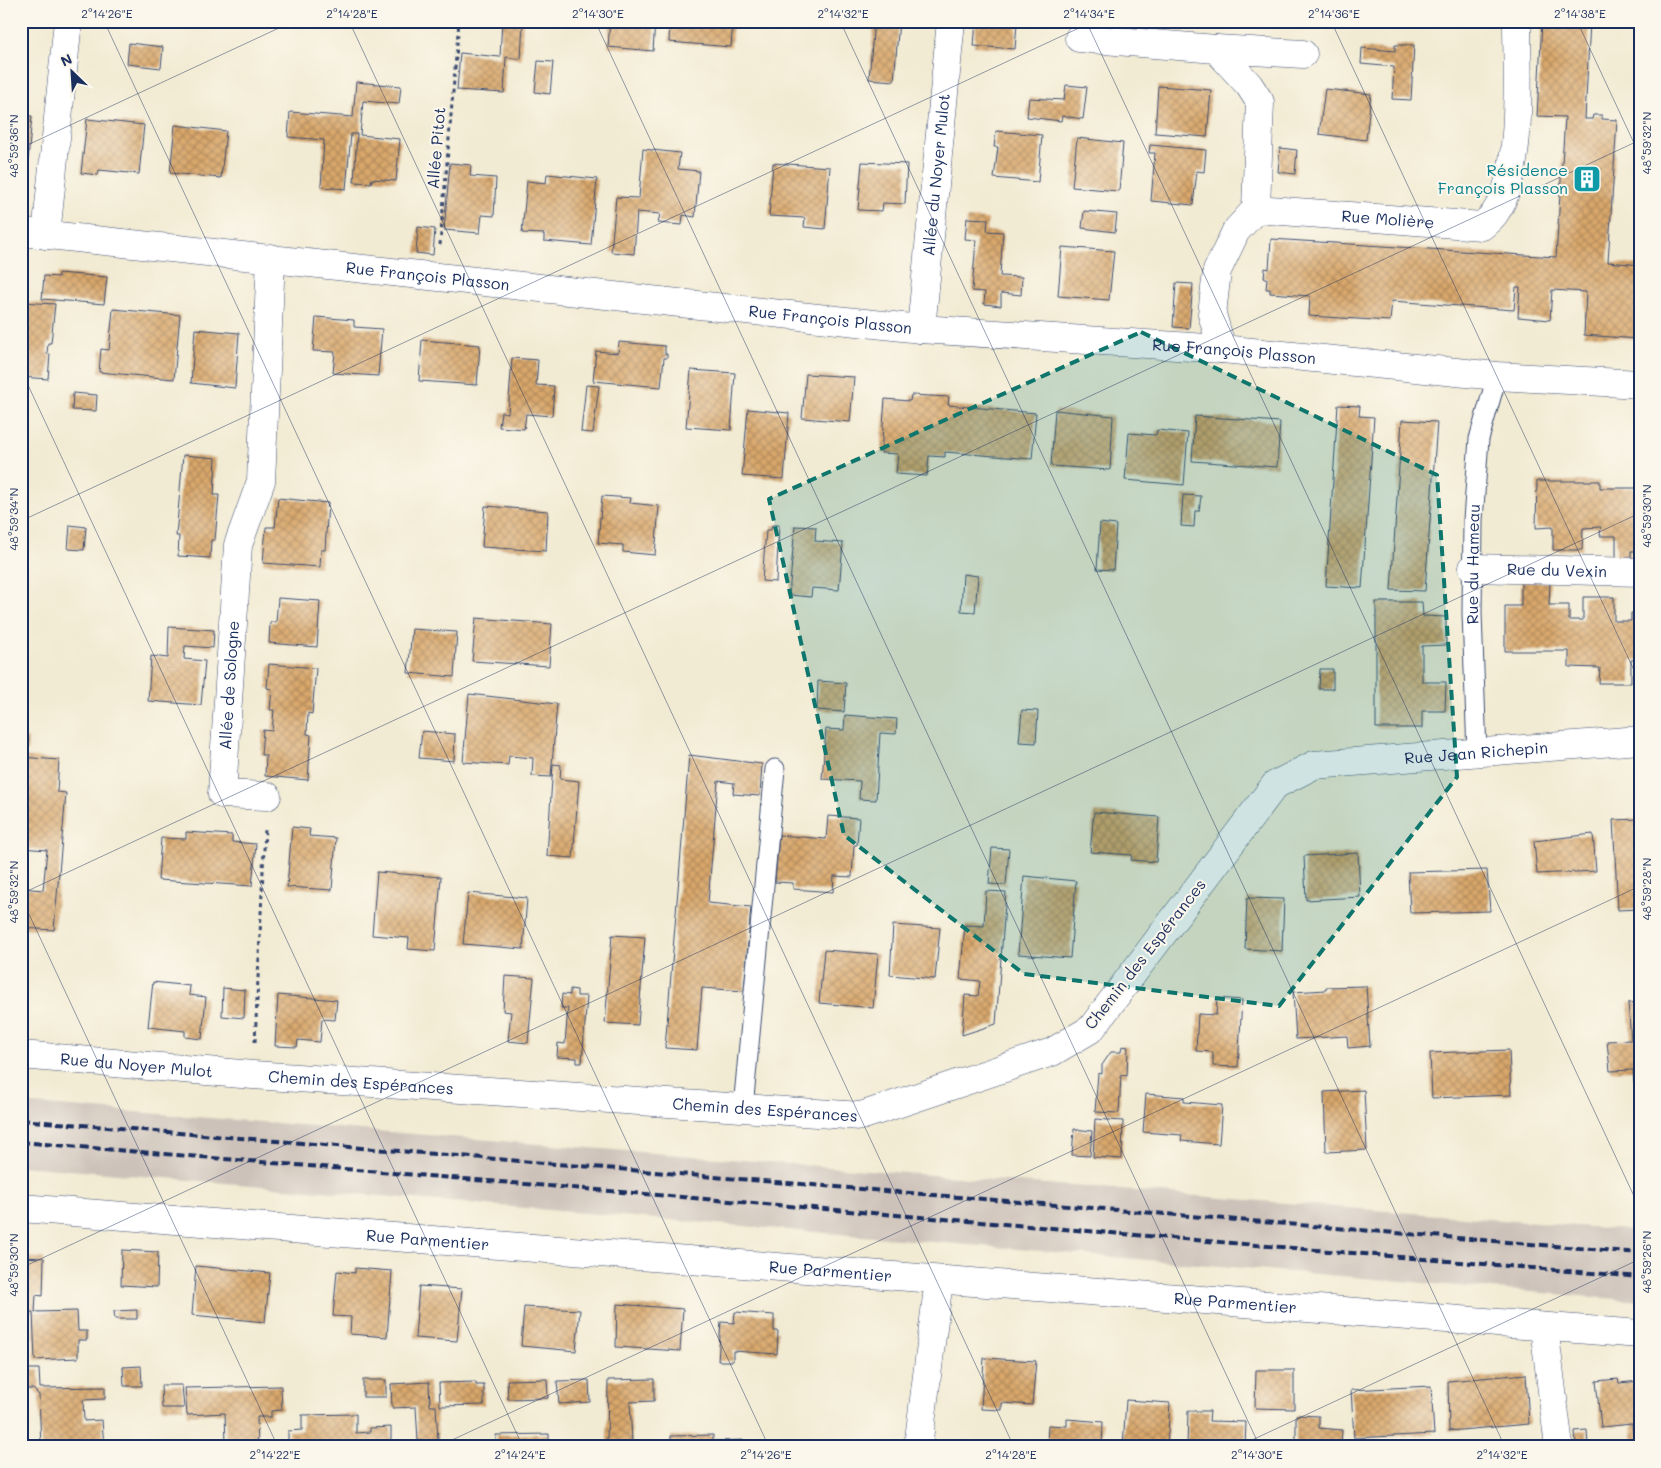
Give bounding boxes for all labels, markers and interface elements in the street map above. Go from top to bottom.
text: 2°14'26"E [81,5,133,21]
text: 2°14'28"E [326,5,378,21]
text: 2°14'30"E [572,5,624,21]
text: 2°14'32"E [817,5,869,21]
text: 2°14'34"E [1063,5,1115,21]
text: 2°14'36"E [1308,5,1360,21]
text: 2°14'38"E [1554,5,1606,21]
north arrow [48,48,98,98]
text: N [57,49,75,71]
street label: Allée du Noyer Mulot [917,93,954,257]
street label: Allée Pitot [421,106,450,190]
text: 48°59'32"N [1638,112,1654,174]
text: 48°59'36"N [5,114,21,178]
place label: Résidence François Plasson [1438,159,1568,198]
building icon: Résidence François Plasson [1572,164,1602,194]
street label: Rue Molière [1341,204,1435,232]
street label: Rue François Plasson [345,256,511,295]
street label: Rue François Plasson [748,299,913,338]
street label: Rue François Plasson [1151,333,1317,368]
text: 48°59'30"N [1638,484,1654,548]
text: 48°59'34"N [5,488,21,550]
street label: Rue du Hameau [1461,503,1484,625]
street label: Rue du Vexin [1507,558,1607,581]
street label: Allée de Sologne [214,620,243,750]
street label: Rue Jean Richepin [1404,736,1549,768]
text: 48°59'28"N [1638,858,1654,920]
text: 48°59'32"N [5,861,21,923]
street label: Chemin des Espérances [1079,874,1210,1033]
street label: Rue du Noyer Mulot [60,1047,214,1081]
street label: Chemin des Espérances [268,1065,454,1099]
street label: Chemin des Espérances [672,1092,858,1126]
street label: Rue Parmentier [366,1224,490,1254]
text: 48°59'26"N [1638,1231,1654,1293]
text: 48°59'30"N [5,1233,21,1297]
street label: Rue Parmentier [768,1255,893,1286]
street label: Rue Parmentier [1173,1287,1298,1317]
text: 2°14'22"E [250,1446,301,1462]
text: 2°14'24"E [494,1446,546,1462]
text: 2°14'26"E [740,1446,792,1462]
text: 2°14'28"E [985,1446,1037,1462]
text: 2°14'30"E [1231,1446,1283,1462]
text: 2°14'32"E [1476,1446,1528,1462]

